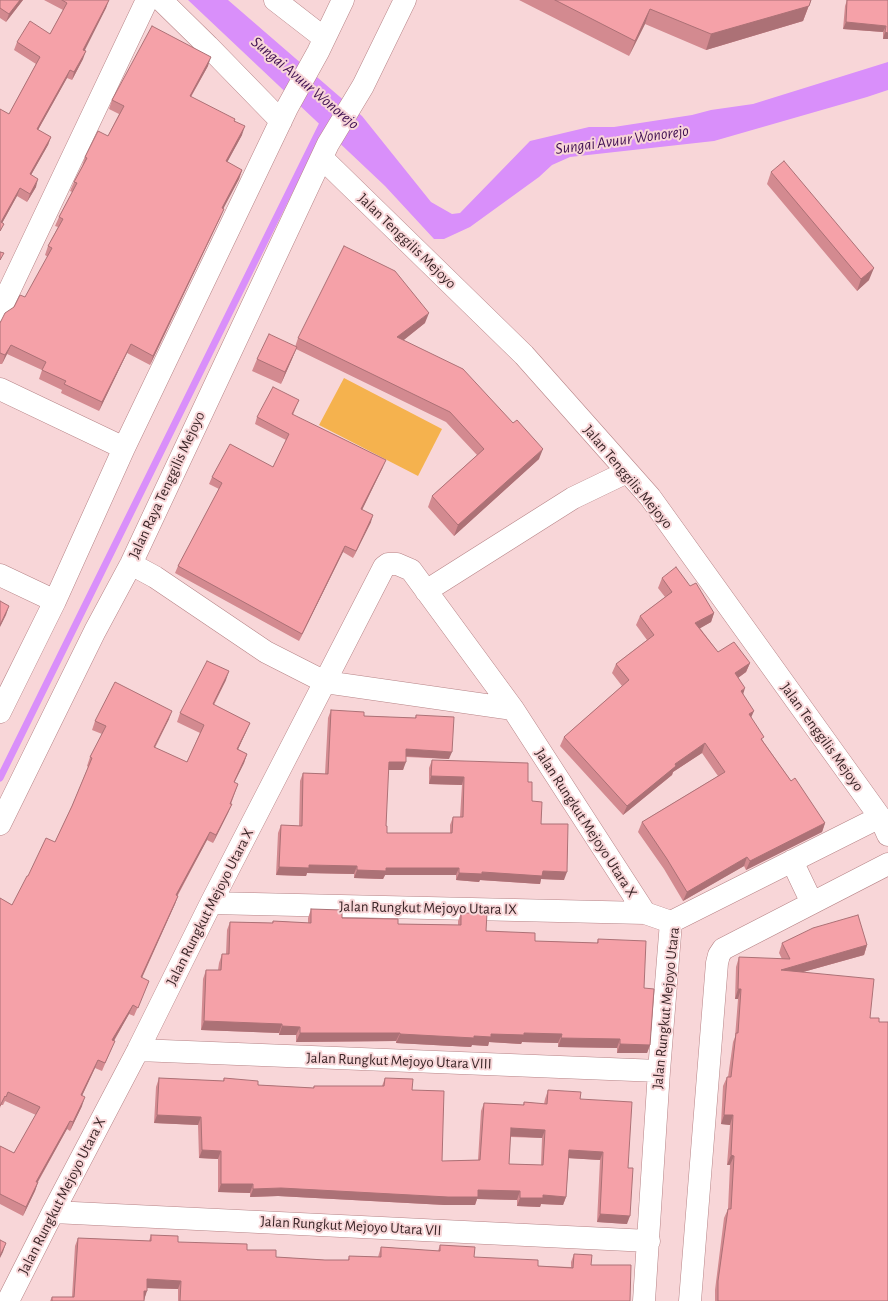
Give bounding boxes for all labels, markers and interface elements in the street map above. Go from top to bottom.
water label: Sungai Avuur Wonorejo [247,32,363,134]
water label: Sungai Avuur Wonorejo [554,121,690,159]
street label: Jalan Tenggilis Mejoyo [354,189,460,293]
street label: Jalan Raya Tenggilis Mejoyo [125,409,209,561]
street label: Jalan Tenggilis Mejoyo [579,422,677,532]
street label: Jalan Tenggilis Mejoyo [777,679,867,795]
street label: Jalan Rungkut Mejoyo Utara X [531,745,641,901]
street label: Jalan Rungkut Mejoyo Utara X [163,825,257,989]
street label: Jalan Rungkut Mejoyo Utara IX [339,897,517,919]
street label: Jalan Rungkut Mejoyo Utara [649,926,683,1090]
street label: Jalan Rungkut Mejoyo Utara VIII [306,1049,492,1073]
street label: Jalan Rungkut Mejoyo Utara X [15,1114,109,1278]
street label: Jalan Rungkut Mejoyo Utara VII [260,1212,442,1240]

